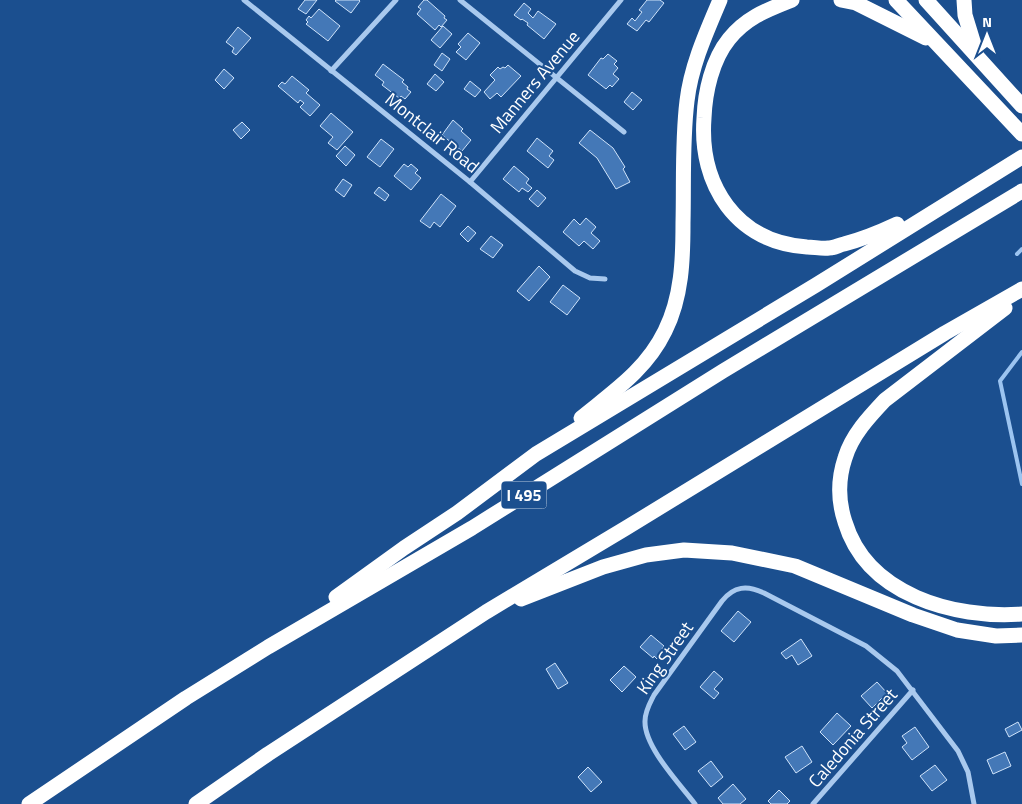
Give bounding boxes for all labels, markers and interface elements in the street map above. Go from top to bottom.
north arrow [962,10,1012,60]
text: N [982,11,992,32]
street label: Manners Avenue [483,24,586,139]
street label: Montclair Road [379,86,485,179]
road number: I 495 [502,482,546,508]
street label: King Street [630,615,700,700]
street label: Caledonia Street [802,681,904,793]

